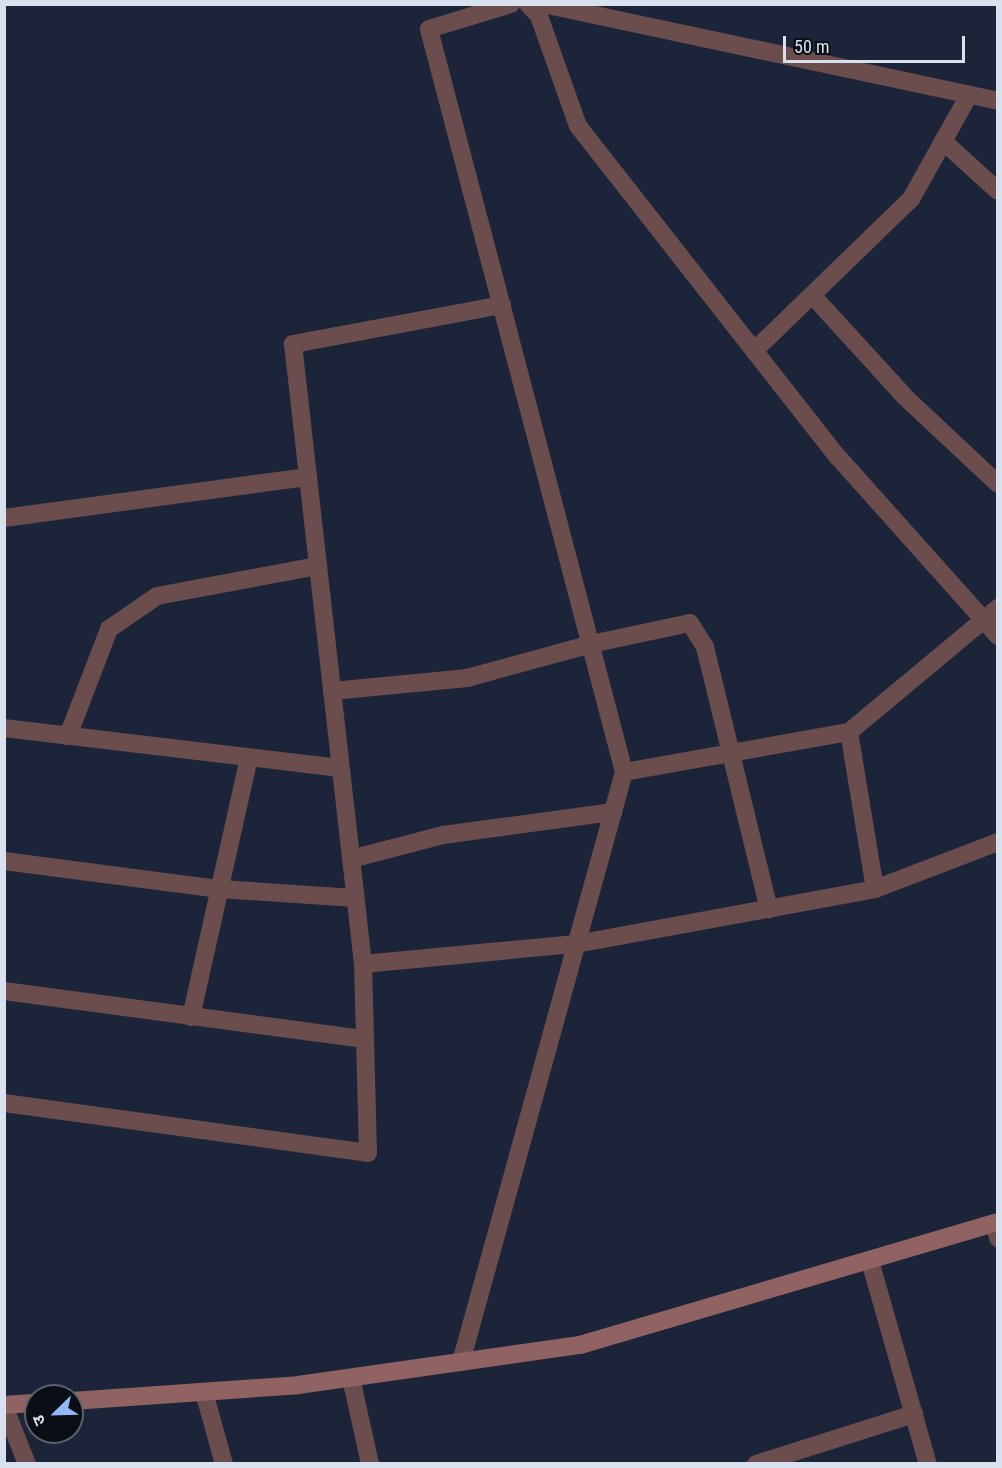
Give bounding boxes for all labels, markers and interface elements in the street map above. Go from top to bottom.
scale bar [786,24,968,62]
text: 50 m [794,36,829,57]
north arrow [24,1384,84,1444]
text: उ [28,1412,49,1428]

